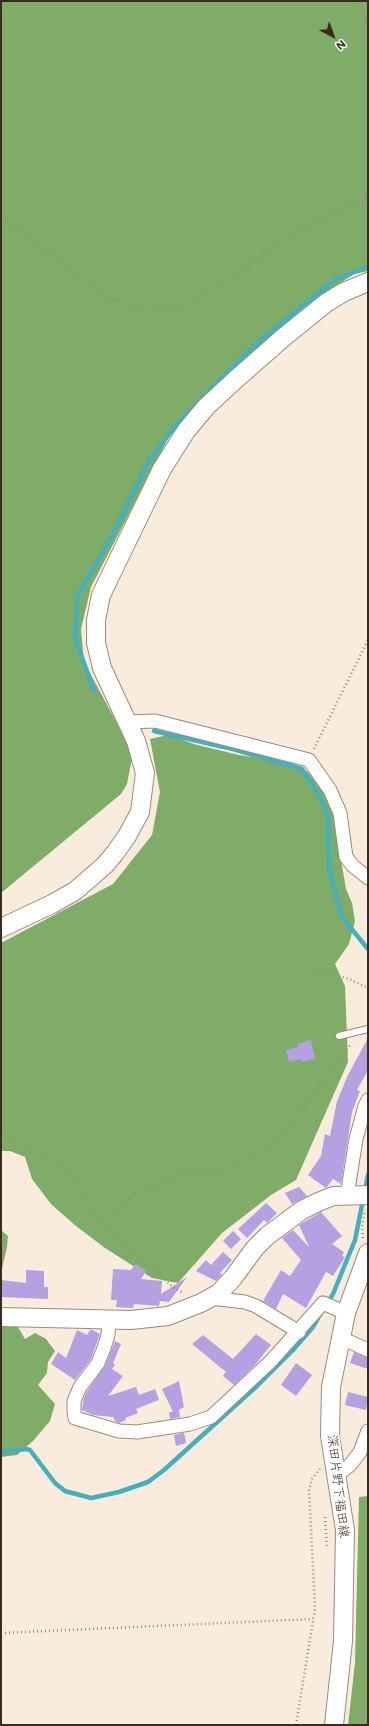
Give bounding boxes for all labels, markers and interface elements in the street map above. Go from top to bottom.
north arrow [313,16,353,56]
text: N [333,37,349,54]
street label: 深田片野下福田線 [324,1433,352,1539]

